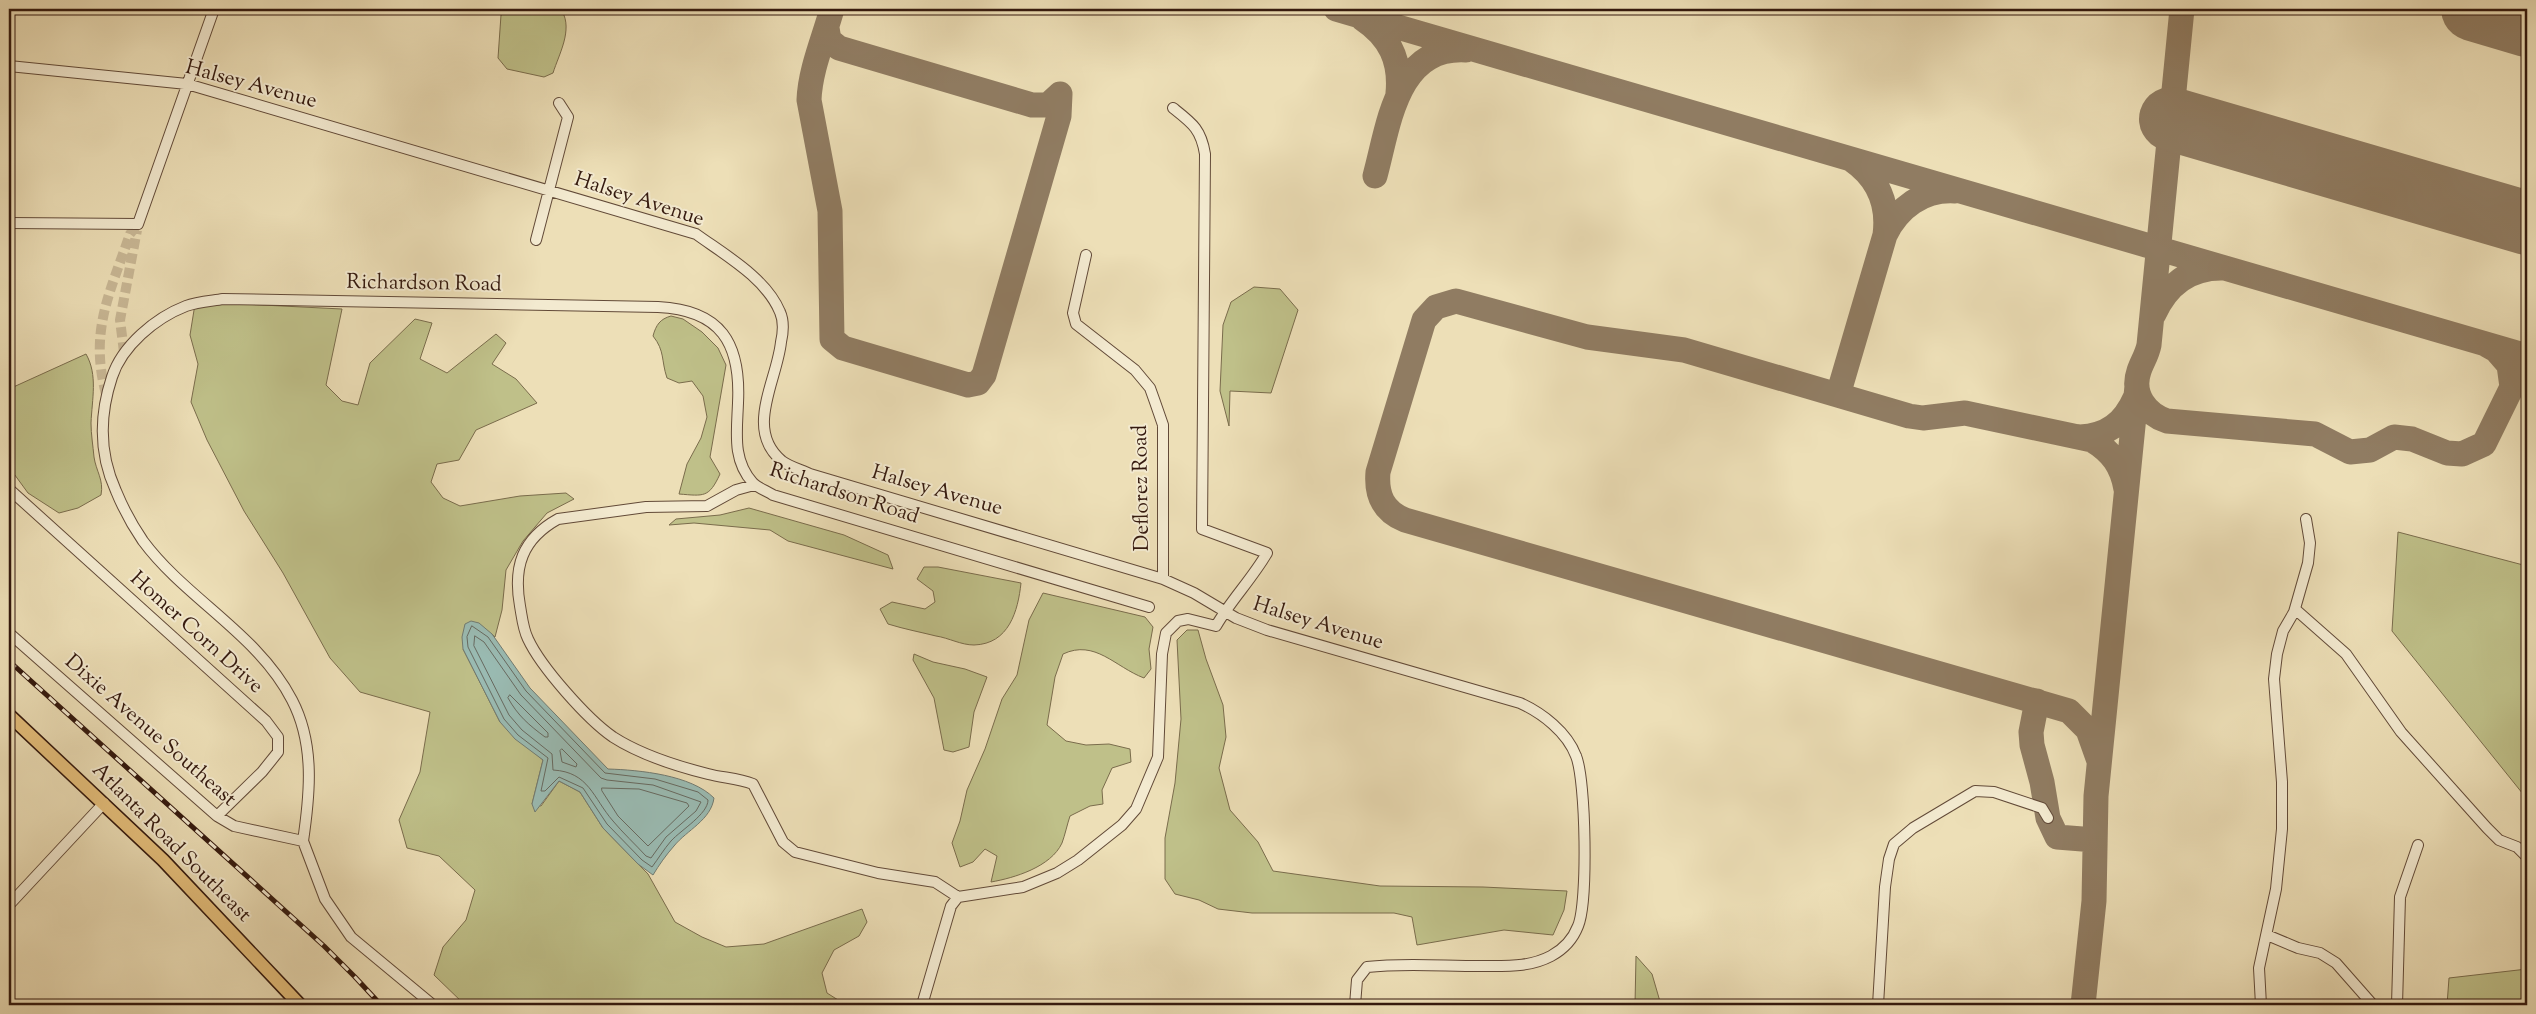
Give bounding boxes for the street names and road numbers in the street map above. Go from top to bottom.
street label: Halsey Avenue [182,53,320,117]
street label: Halsey Avenue [570,165,708,235]
street label: Richardson Road [346,268,502,300]
street label: Deflorez Road [1126,424,1158,552]
street label: Richardson Road [765,456,923,532]
street label: Halsey Avenue [868,458,1006,524]
street label: Homer Corn Drive [123,565,269,701]
street label: Halsey Avenue [1249,590,1387,658]
street label: Dixie Avenue Southeast [57,648,243,814]
street label: Atlanta Road Southeast [84,756,258,930]

